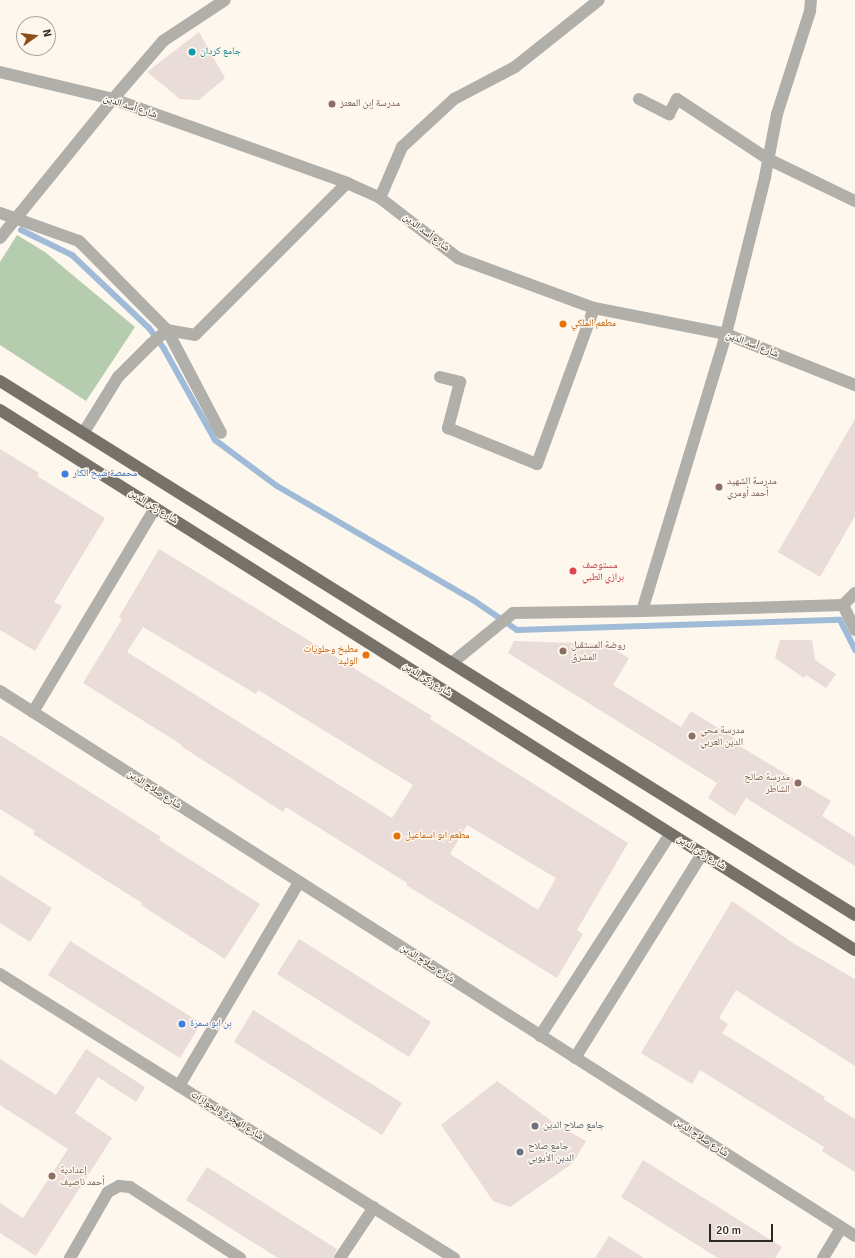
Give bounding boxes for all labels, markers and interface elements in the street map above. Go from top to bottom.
north arrow [16,16,56,56]
text: N [40,28,54,39]
place label: جامع كردان [200,46,241,58]
marker: جامع كردان [187,47,197,57]
street label: شارع أسد الدين [102,93,158,121]
place label: مدرسة إبن المعتز [340,98,400,110]
marker: مدرسة إبن المعتز [327,99,337,109]
street label: شارع أسد الدين [400,211,452,255]
place label: مطعم الملكي [571,318,616,330]
marker: مطعم الملكي [558,319,568,329]
street label: شارع أسد الدين [724,329,780,361]
place label: محمصة شيخ الكار [73,468,137,480]
marker: محمصة شيخ الكار [60,469,70,479]
place label: مدرسة الشهيد أحمد أومري [727,475,777,498]
marker: مدرسة الشهيد أحمد أومري [714,482,724,492]
street label: شارع ركن الدين [126,487,180,527]
place label: مستوصف برازي الطبي [582,559,624,582]
marker: مستوصف برازي الطبي [567,565,579,577]
place label: روضة المستقبل المشرق [571,639,626,662]
place label: مطبخ وحلويات الوليد [304,643,358,666]
marker: روضة المستقبل المشرق [558,646,568,656]
marker: مطبخ وحلويات الوليد [361,650,371,660]
street label: شارع ركن الدين [400,660,454,700]
place label: مدرسة محي الدين العربي [700,724,745,748]
marker: مدرسة محي الدين العربي [687,731,697,741]
street label: شارع صلاح الدين [125,768,183,812]
place label: مدرسة صالح الشاطر [744,771,790,794]
marker: مدرسة صالح الشاطر [793,778,803,788]
place label: مطعم ابو اسماعيل [405,830,470,842]
marker: مطعم ابو اسماعيل [392,831,402,841]
street label: شارع ركن الدين [674,833,728,873]
street label: شارع صلاح الدين [398,942,456,986]
place label: بن ابو سمرة [190,1018,232,1030]
marker: بن ابو سمرة [177,1019,187,1029]
street label: شارع الهجرة والجوازات [188,1089,266,1143]
street label: شارع صلاح الدين [672,1116,730,1160]
place label: جامع صلاح الدين [543,1120,604,1132]
marker: جامع صلاح الدين [530,1121,540,1131]
place label: جامع صلاح الدين الأيوبي [528,1140,574,1164]
marker: جامع صلاح الدين الأيوبي [515,1147,525,1157]
place label: إعدادية أحمد ناصيف [60,1164,105,1188]
marker: إعدادية أحمد ناصيف [47,1171,57,1181]
scale bar [711,1216,775,1242]
text: 20 m [716,1223,741,1238]

